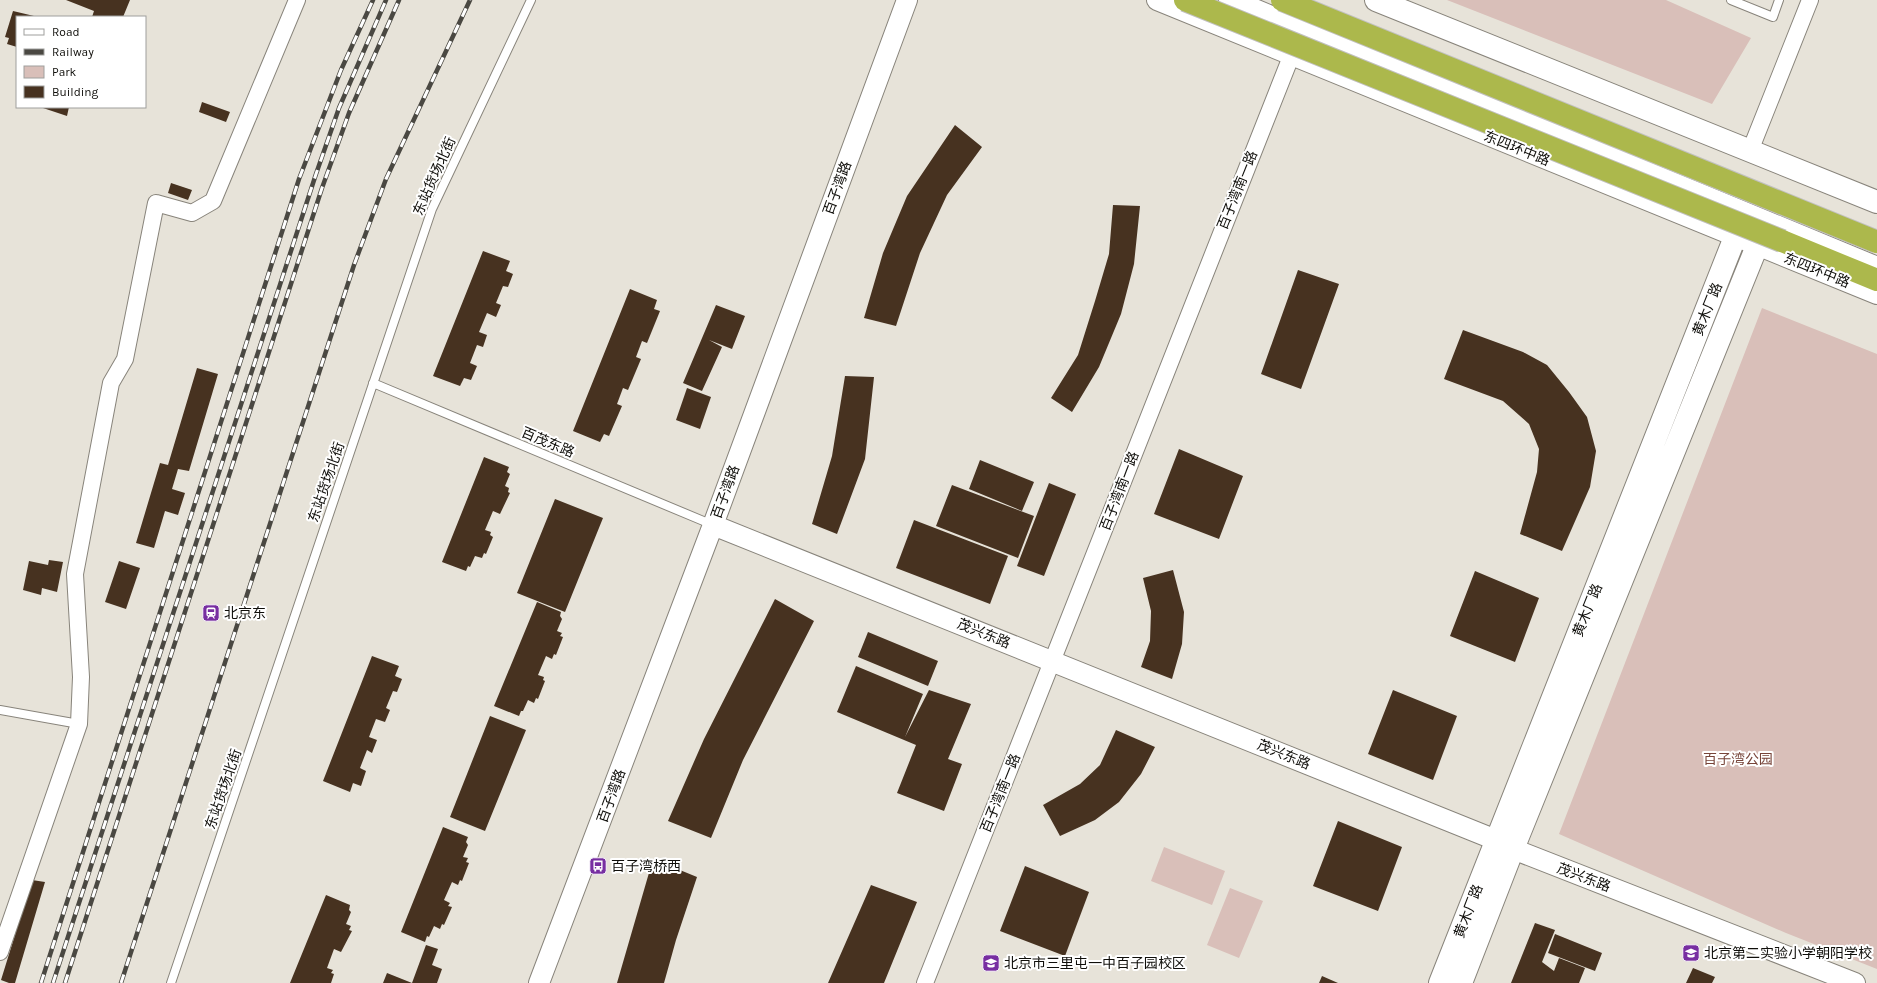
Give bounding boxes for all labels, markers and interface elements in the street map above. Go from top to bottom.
legend [16,16,146,108]
text: Road [52,25,80,39]
text: Railway [52,45,94,59]
text: Park [52,65,77,79]
text: Building [52,85,99,99]
street label: 东四环中路 [1481,127,1552,169]
street label: 东站货场北街 [410,134,459,218]
street label: 百子湾南一路 [1214,148,1261,232]
street label: 百子湾路 [820,159,855,217]
street label: 东四环中路 [1781,249,1852,291]
street label: 黄木厂路 [1689,280,1726,338]
street label: 百茂东路 [519,424,577,461]
street label: 东站货场北街 [305,440,348,525]
street label: 百子湾南一路 [1096,449,1142,533]
street label: 百子湾路 [708,463,743,521]
street label: 黄木厂路 [1569,581,1606,639]
station icon: 北京东 [201,603,221,623]
place label: 北京东 [224,605,266,622]
street label: 茂兴东路 [955,615,1013,652]
street label: 茂兴东路 [1255,736,1313,773]
street label: 东站货场北街 [202,747,245,832]
street label: 百子湾南一路 [977,751,1024,835]
park label: 百子湾公园 [1703,751,1773,768]
street label: 百子湾路 [594,767,629,825]
bus stop icon: 百子湾桥西 [588,856,608,876]
place label: 百子湾桥西 [611,858,681,875]
street label: 茂兴东路 [1555,859,1613,895]
street label: 黄木厂路 [1450,882,1486,940]
school or university icon: 北京第二实验小学朝阳学校 [1681,943,1701,963]
place label: 北京第二实验小学朝阳学校 [1704,945,1872,962]
school or university icon: 北京市三里屯一中百子园校区 [981,953,1001,973]
place label: 北京市三里屯一中百子园校区 [1004,955,1186,972]

